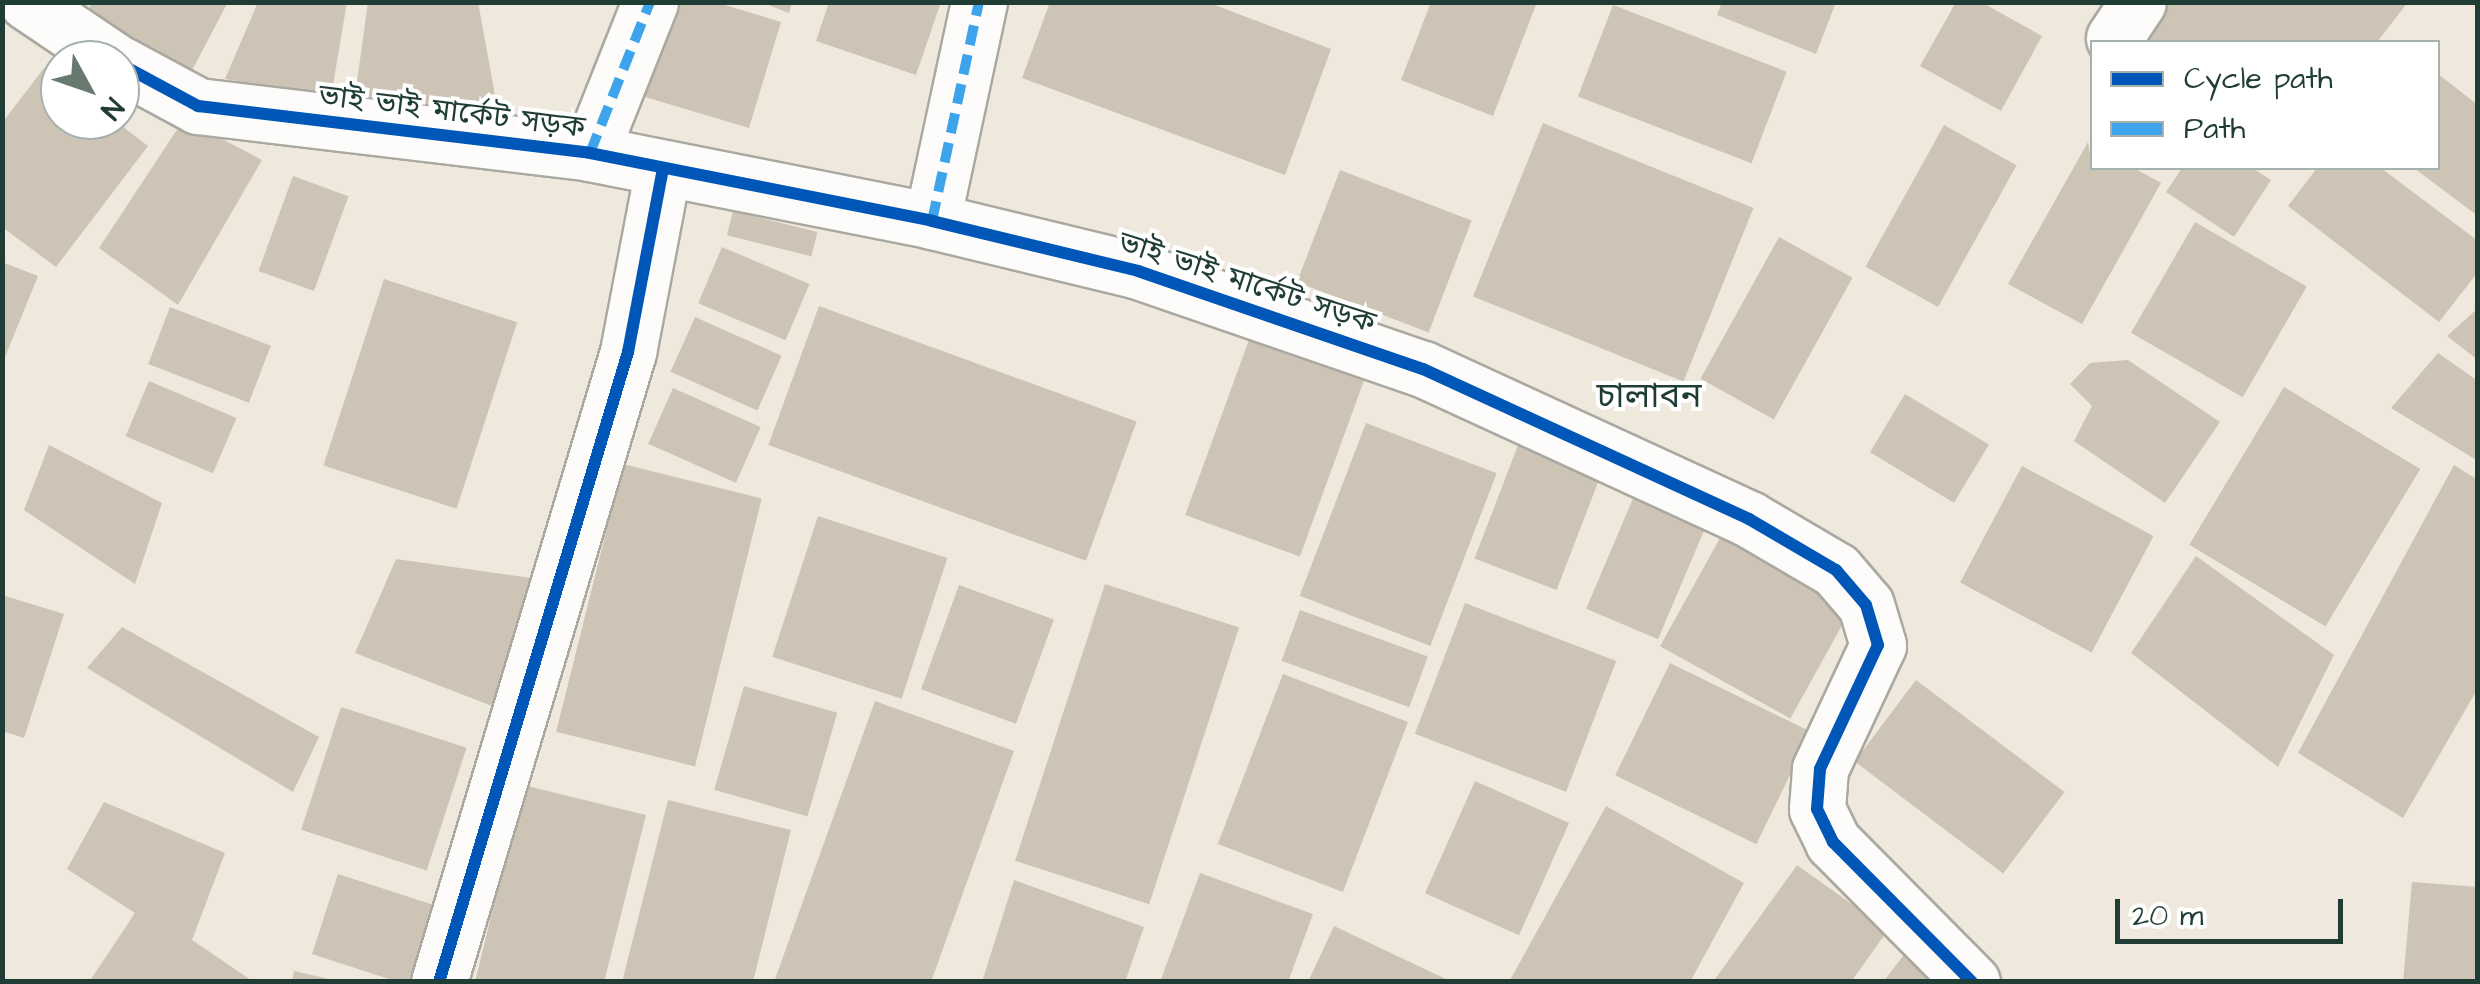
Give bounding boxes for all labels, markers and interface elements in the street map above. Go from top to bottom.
north arrow [40,40,140,140]
legend [2090,40,2440,170]
text: Cycle path [2184,58,2333,100]
street label: ভাই ভাই মার্কেট সড়ক [317,78,587,146]
text: N [91,89,132,128]
text: Path [2184,108,2245,150]
street label: ভাই ভাই মার্কেট সড়ক [1114,224,1380,342]
district label: চালাবন [1597,376,1701,418]
scale bar [2120,879,2348,941]
text: 20 m [2132,895,2203,937]

